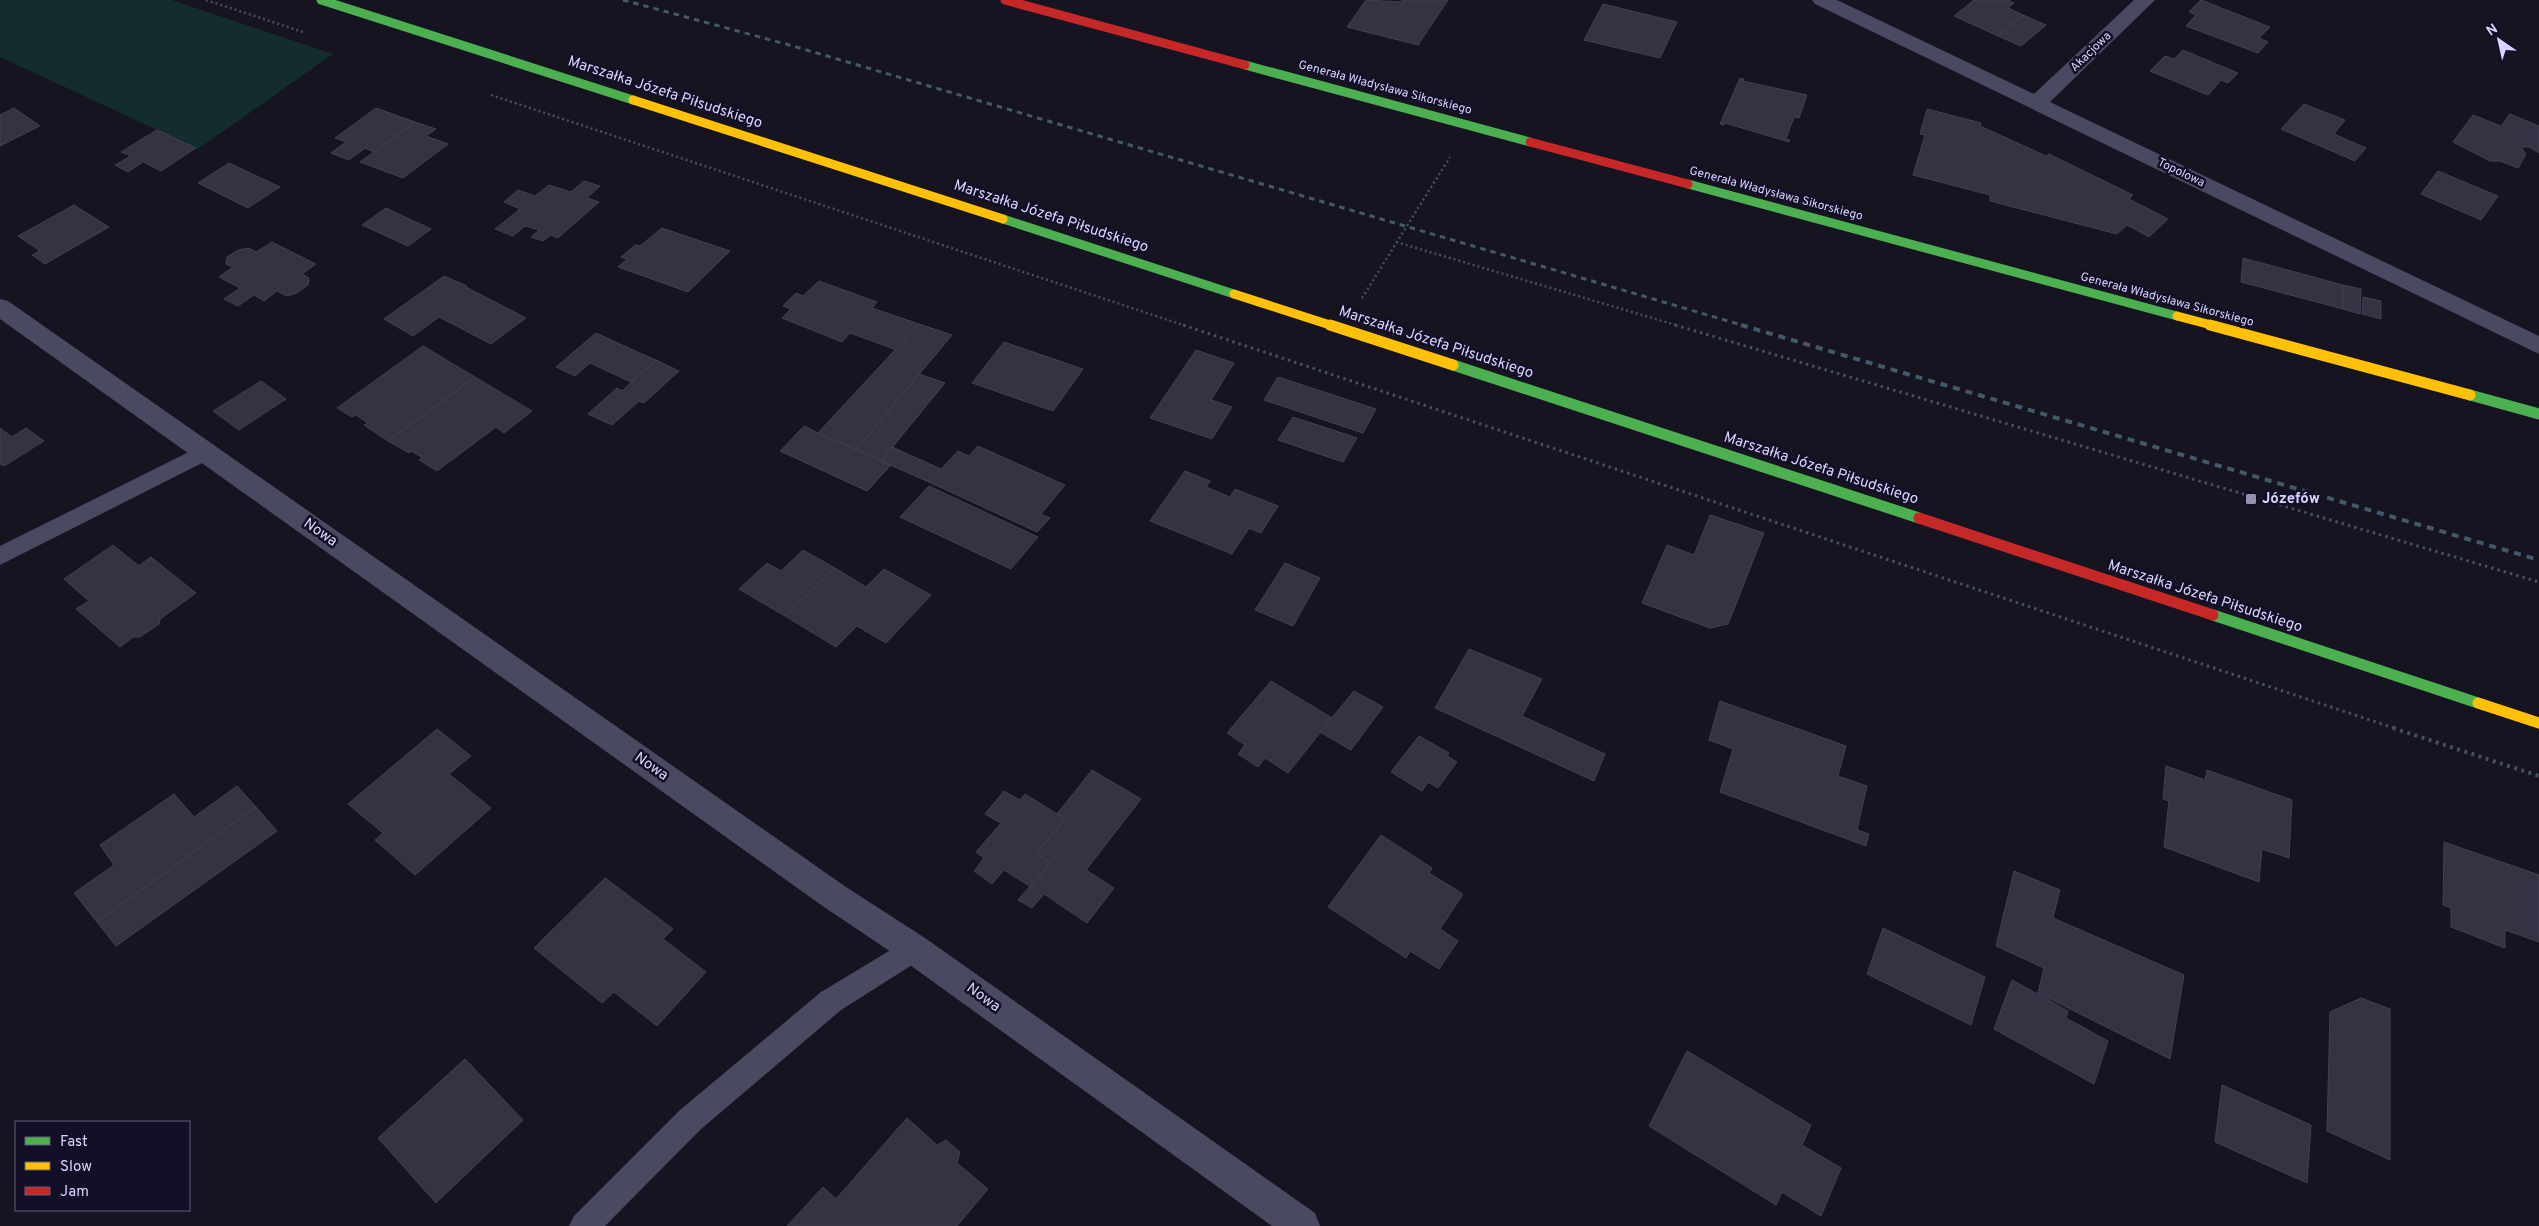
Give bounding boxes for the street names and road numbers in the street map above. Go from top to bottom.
street label: Akacjowa [2067,28,2115,76]
street label: Marszałka Józefa Piłsudskiego [565,53,765,133]
street label: Generała Władysława Sikorskiego [1297,57,1474,119]
street label: Topolowa [2155,155,2207,191]
street label: Generała Władysława Sikorskiego [1688,163,1865,225]
street label: Marszałka Józefa Piłsudskiego [951,177,1151,257]
street label: Generała Władysława Sikorskiego [2079,269,2256,331]
street label: Marszałka Józefa Piłsudskiego [1336,303,1536,383]
street label: Marszałka Józefa Piłsudskiego [1721,429,1921,509]
street label: Nowa [299,515,341,551]
street label: Marszałka Józefa Piłsudskiego [2105,557,2305,637]
street label: Nowa [630,749,672,785]
street label: Nowa [962,979,1004,1017]

